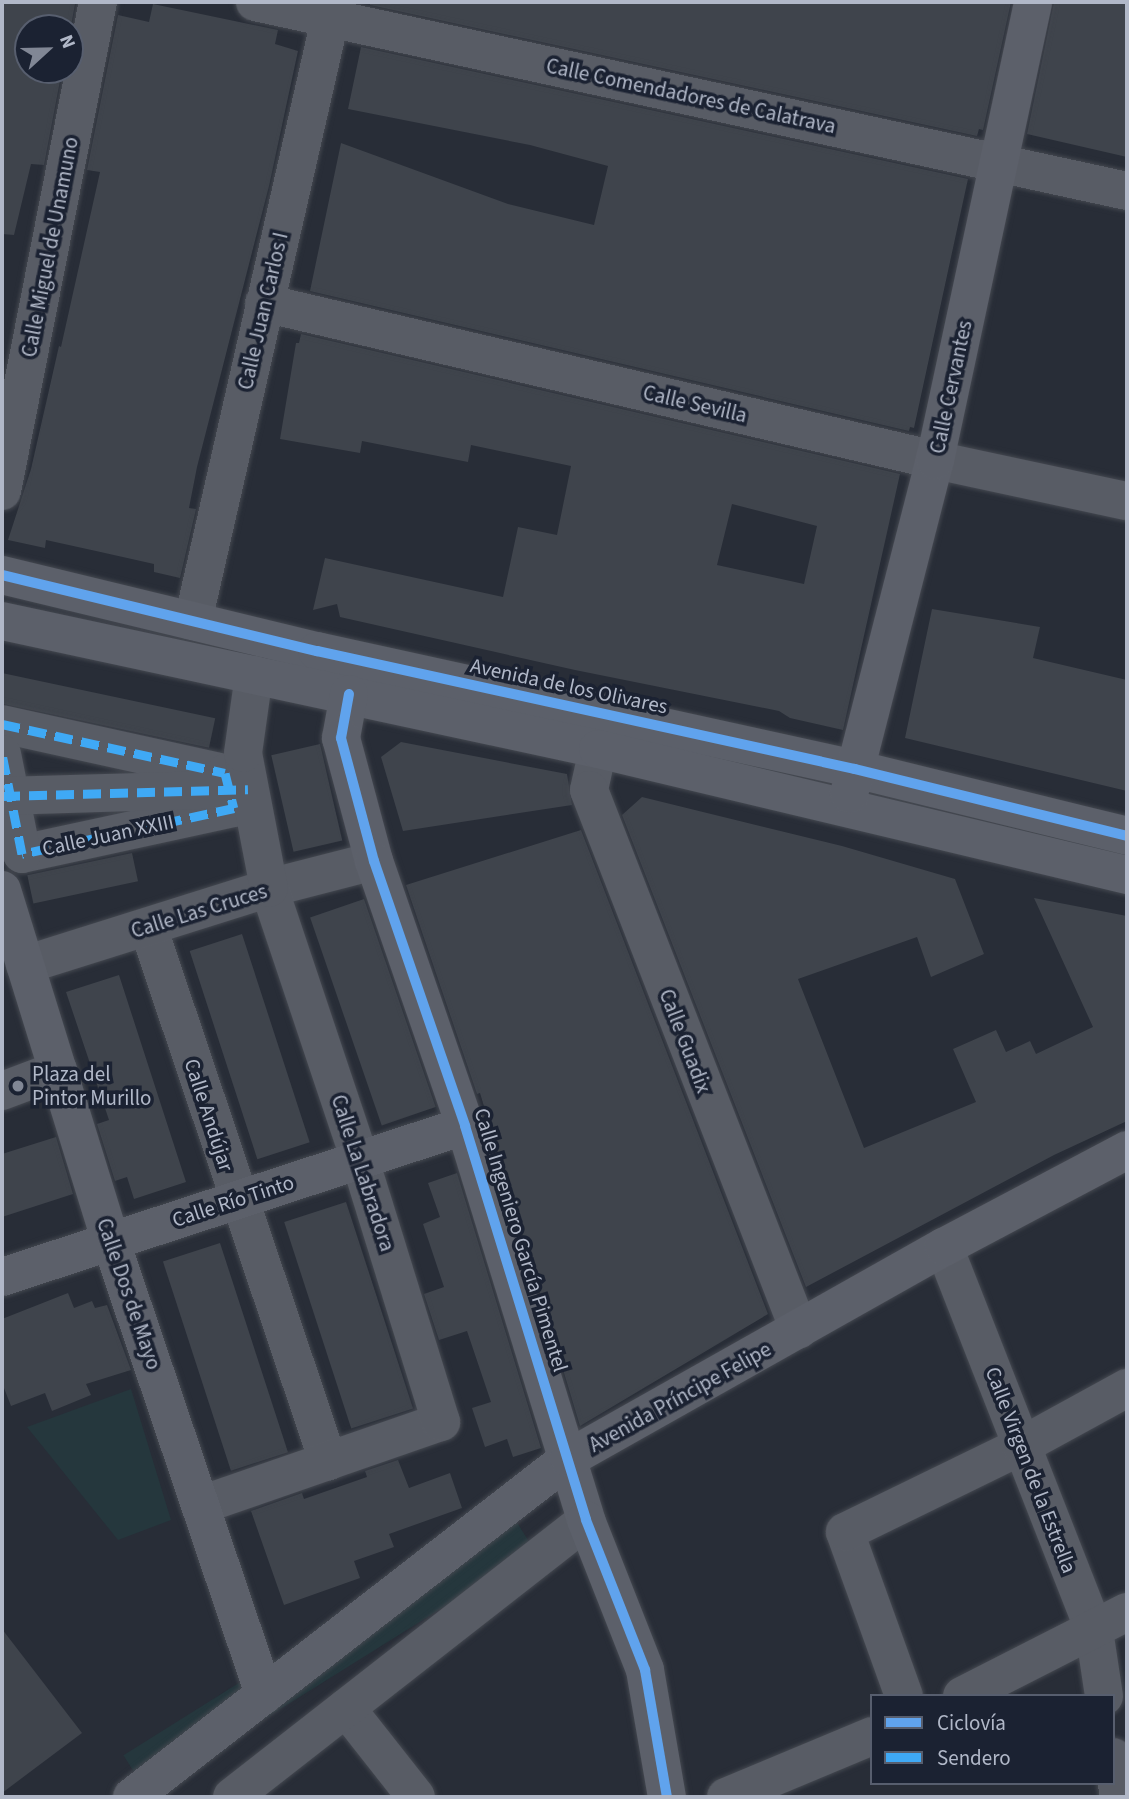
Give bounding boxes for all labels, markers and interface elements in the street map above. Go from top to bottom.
north arrow [14,14,84,84]
text: N [52,31,82,53]
street label: Calle Comendadores de Calatrava [544,53,838,139]
street label: Calle Miguel de Unamuno [16,135,84,359]
street label: Calle Juan Carlos I [233,230,293,392]
street label: Calle Cervantes [925,318,977,456]
street label: Calle Sevilla [641,380,749,428]
street label: Avenida de los Olivares [468,653,670,719]
street label: Calle Juan XXIII [40,809,176,861]
street label: Calle Las Cruces [128,878,270,944]
street label: Calle Guadix [654,986,716,1096]
street label: Calle Andújar [179,1056,239,1174]
place label: Plaza del Pintor Murillo [32,1061,151,1111]
marker: Plaza del Pintor Murillo [10,1078,26,1094]
street label: Calle La Labradora [326,1092,400,1254]
street label: Calle Ingeniero García Pimentel [469,1105,573,1375]
street label: Calle Río Tinto [169,1169,297,1233]
street label: Calle Dos de Mayo [91,1215,167,1373]
street label: Avenida Príncipe Felipe [584,1336,776,1458]
street label: Calle Virgen de la Estrella [980,1363,1082,1577]
legend [870,1694,1115,1785]
text: Ciclovía [937,1708,1006,1738]
text: Sendero [937,1743,1011,1773]

